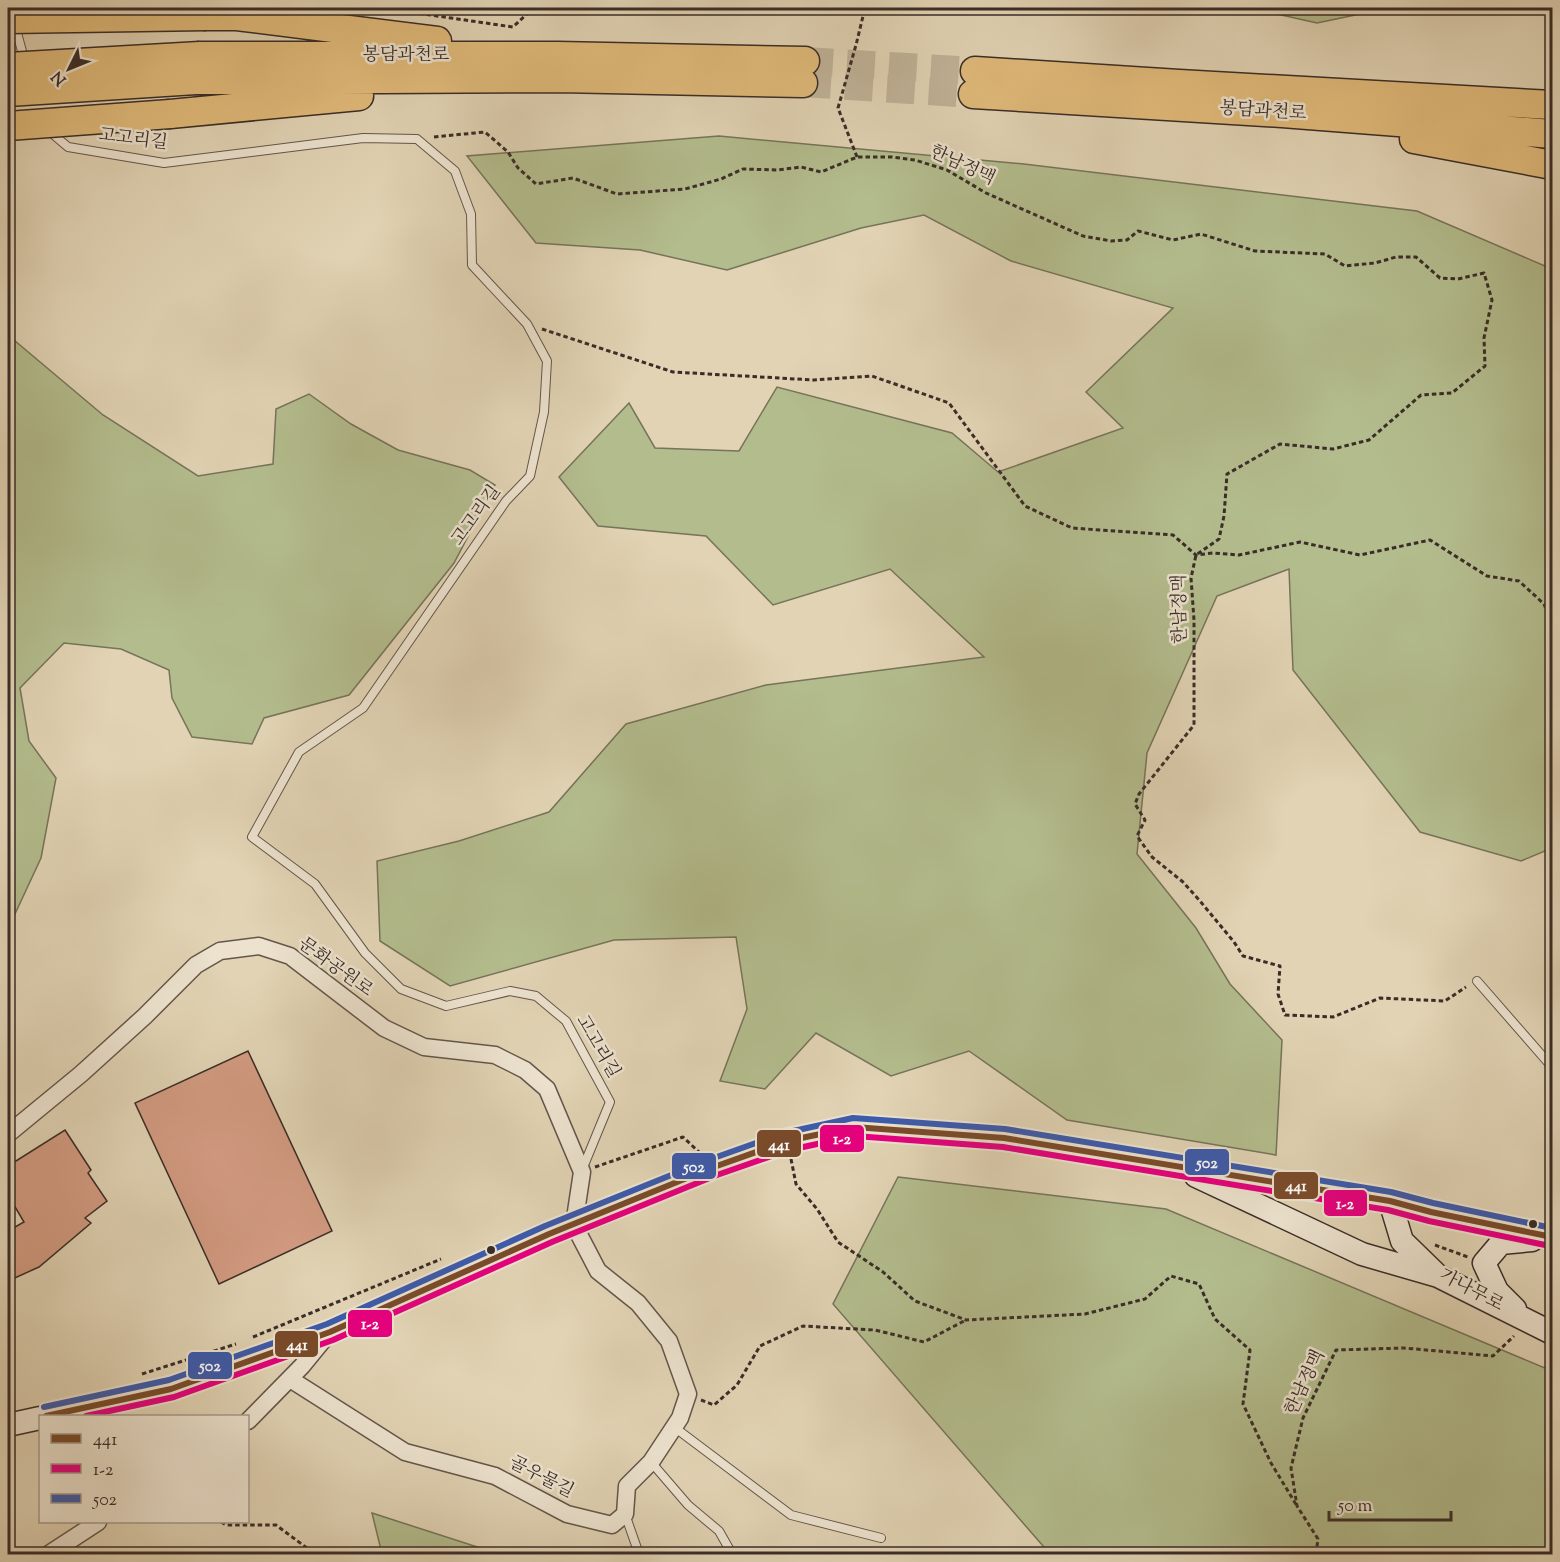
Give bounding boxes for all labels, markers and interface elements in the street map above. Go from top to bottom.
north arrow [39,39,99,99]
street label: 봉담과천로 [363,43,449,69]
text: N [47,65,73,90]
street label: 봉담과천로 [1219,96,1307,128]
street label: 고고리길 [97,123,169,157]
street label: 한남정맥 [925,140,999,192]
street label: 고고리길 [446,480,508,552]
street label: 한남정맥 [1167,574,1195,644]
street label: 문화공원로 [292,932,378,1004]
street label: 고고리길 [568,1010,626,1084]
line badge: 1-2 [819,1124,865,1153]
line badge: 441 [756,1129,802,1158]
text: 1-2 [833,1129,852,1152]
text: 441 [767,1135,790,1158]
line badge: 502 [1184,1148,1230,1176]
line badge: 502 [671,1152,717,1180]
text: 502 [1194,1153,1218,1176]
text: 502 [681,1157,705,1180]
line badge: 441 [1273,1171,1319,1200]
text: 441 [1284,1176,1307,1199]
line badge: 1-2 [1323,1189,1368,1217]
text: 1-2 [1336,1194,1355,1217]
unlabelled marker [1527,1218,1539,1230]
unlabelled marker [485,1244,497,1256]
street label: 가나무로 [1434,1263,1508,1319]
line badge: 1-2 [347,1309,393,1338]
text: 1-2 [361,1314,380,1337]
line badge: 441 [274,1330,319,1358]
text: 441 [285,1335,308,1358]
street label: 한남정맥 [1280,1346,1332,1420]
line badge: 502 [187,1351,233,1380]
text: 502 [197,1356,221,1379]
legend [39,1415,249,1523]
text: 441 [93,1428,117,1454]
street label: 골우물길 [504,1451,578,1505]
text: 1-2 [93,1458,114,1484]
scale bar [1329,1484,1450,1522]
text: 502 [92,1488,117,1514]
text: 50 m [1337,1494,1373,1520]

